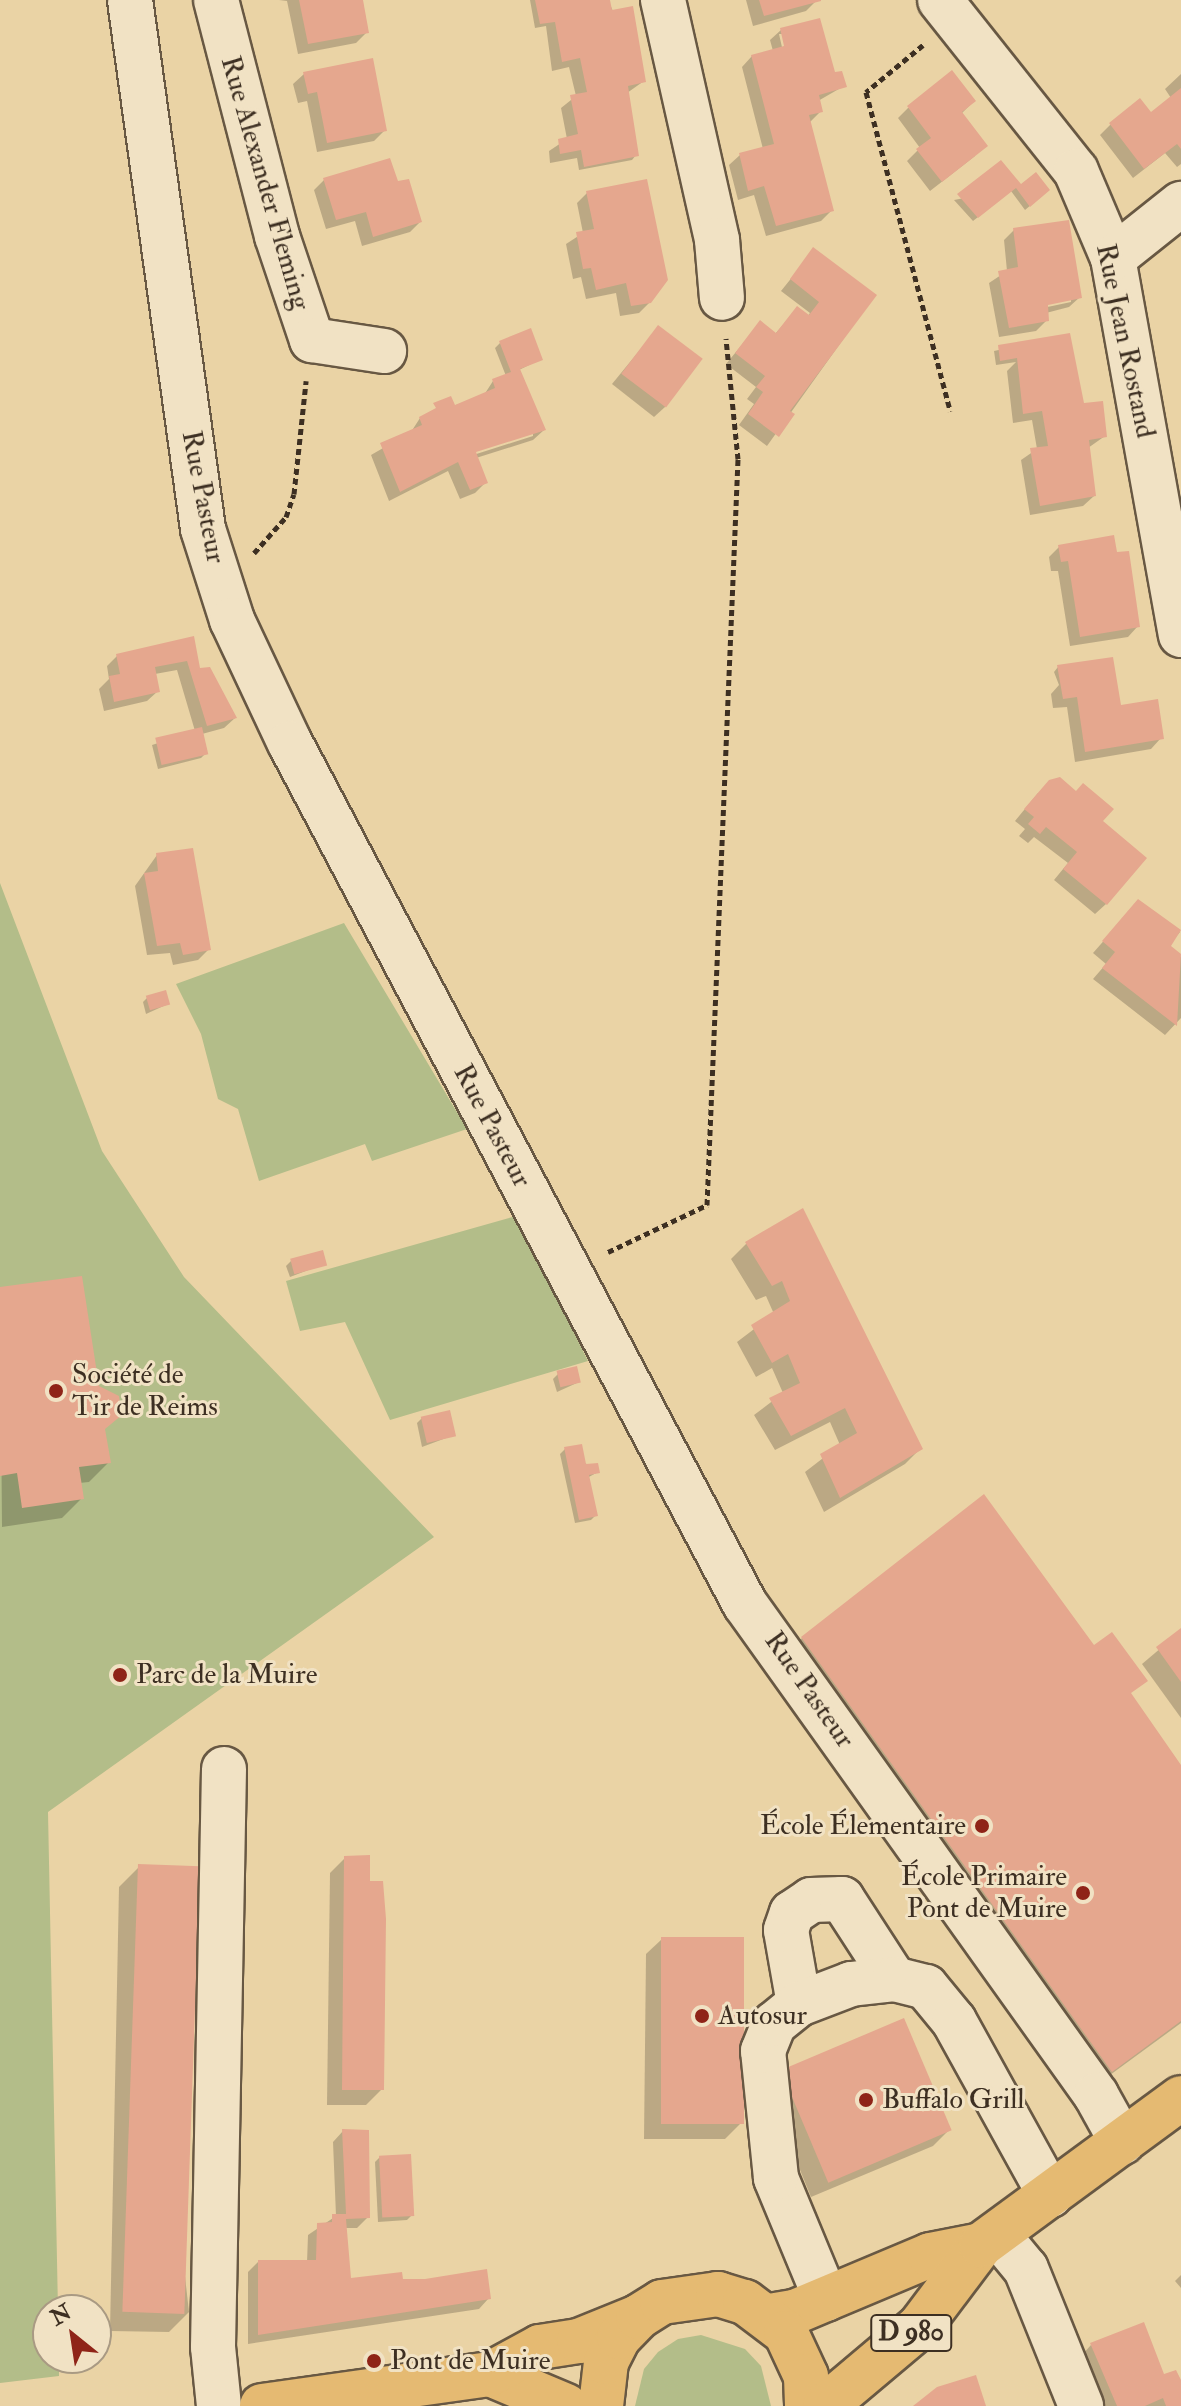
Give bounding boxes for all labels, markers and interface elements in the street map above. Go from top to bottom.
street label: Rue Alexander Fleming [213,52,317,314]
street label: Rue Jean Rostand [1088,241,1162,441]
street label: Rue Pasteur [174,428,232,566]
street label: Rue Pasteur [446,1059,538,1193]
place label: Société de Tir de Reims [72,1358,218,1424]
marker: Société de Tir de Reims [47,1382,65,1400]
street label: Rue Pasteur [757,1625,861,1755]
place label: Parc de la Muire [136,1658,317,1692]
marker: Parc de la Muire [111,1666,129,1684]
place label: École Élementaire [760,1809,966,1843]
marker: École Élementaire [973,1817,991,1835]
place label: École Primaire Pont de Muire [901,1860,1067,1926]
marker: École Primaire Pont de Muire [1074,1884,1092,1902]
place label: Autosur [718,1999,807,2033]
marker: Autosur [693,2007,711,2025]
place label: Buffalo Grill [882,2083,1025,2117]
marker: Buffalo Grill [857,2091,875,2109]
north arrow [32,2294,112,2374]
text: N [45,2298,77,2332]
road number: D 980 [869,2311,953,2355]
place label: Pont de Muire [390,2344,550,2378]
marker: Pont de Muire [365,2352,383,2370]

